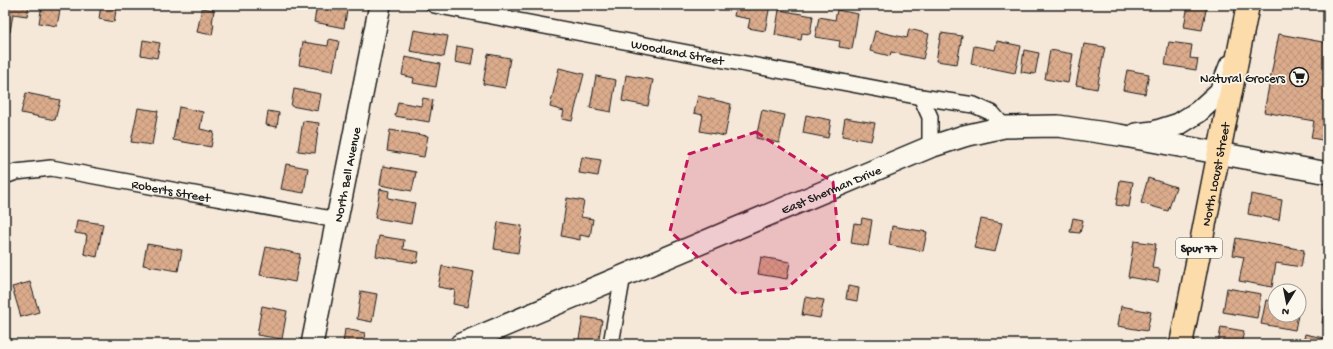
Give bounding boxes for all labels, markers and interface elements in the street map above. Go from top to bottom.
street label: Woodland Street [630,37,726,70]
supermarket icon: Natural Grocers [1288,66,1310,88]
place label: Natural Grocers [1200,72,1286,87]
street label: North Locust Street [1199,120,1235,228]
street label: North Bell Avenue [332,126,365,224]
street label: East Sherman Drive [779,163,884,219]
street label: Roberts Street [130,178,213,207]
road number: Spur 77 [1176,238,1222,258]
north arrow [1267,283,1307,323]
text: N [1281,304,1290,317]

